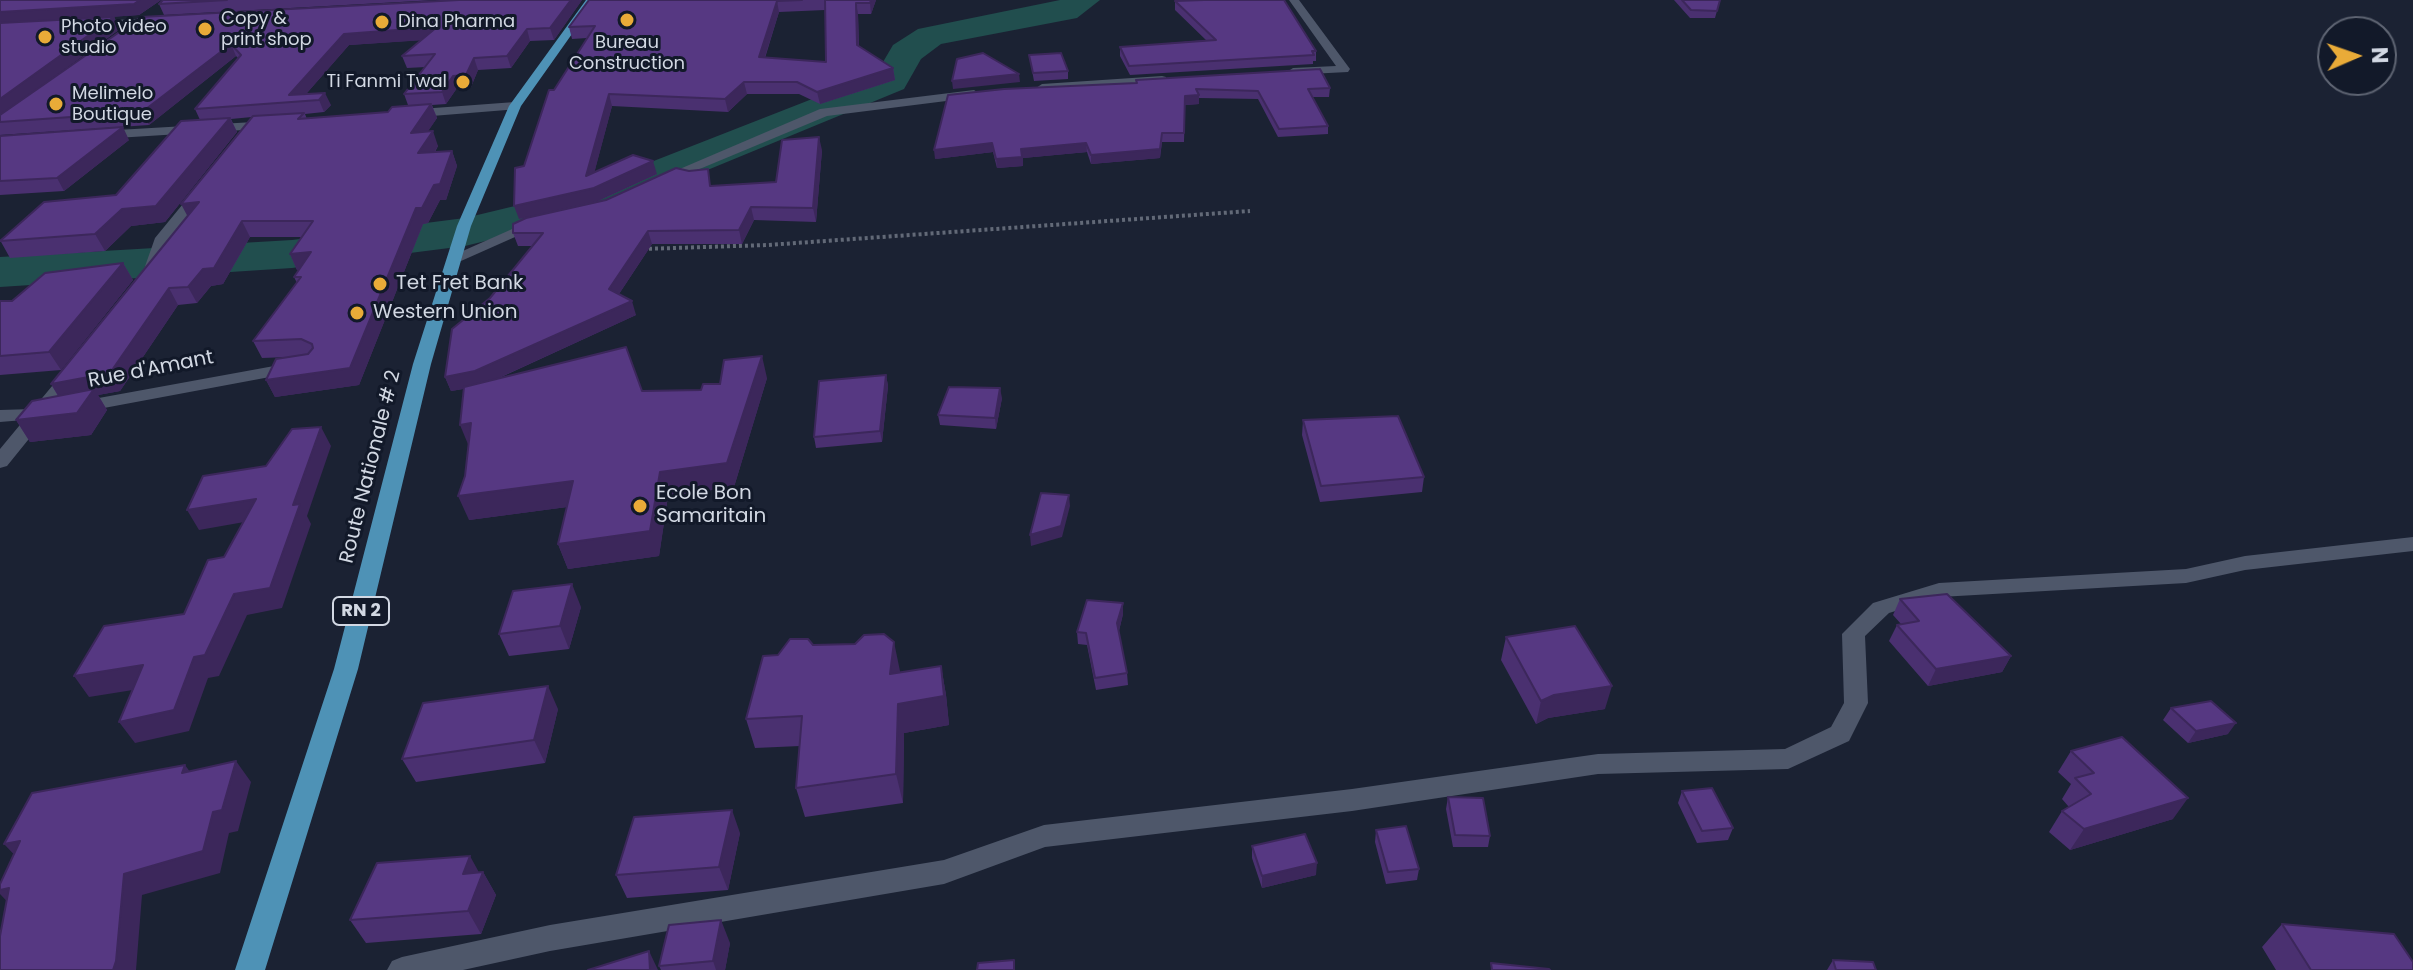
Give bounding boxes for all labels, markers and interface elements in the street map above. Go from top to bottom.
place label: Copy & print shop [221,8,312,50]
place label: Dina Pharma [398,11,515,33]
marker: Bureau Construction [618,11,636,29]
marker: Dina Pharma [373,13,391,31]
place label: Photo video studio [61,16,167,58]
north arrow [2317,16,2397,96]
marker: Copy & print shop [196,20,214,38]
marker: Photo video studio [36,28,54,46]
place label: Bureau Construction [569,32,685,74]
text: N [2364,46,2395,64]
place label: Ti Fanmi Twal [326,71,447,93]
marker: Ti Fanmi Twal [454,73,472,91]
place label: Melimelo Boutique [72,83,153,126]
marker: Melimelo Boutique [47,95,65,113]
place label: Tet Fret Bank [396,272,523,296]
marker: Tet Fret Bank [371,275,389,293]
place label: Western Union [373,301,517,325]
marker: Western Union [348,304,366,322]
street label: Rue d'Amant [86,346,216,394]
street label: Route Nationale # 2 [335,368,407,566]
place label: Ecole Bon Samaritain [656,482,766,529]
marker: Ecole Bon Samaritain [631,497,649,515]
road number: RN 2 [333,597,389,625]

